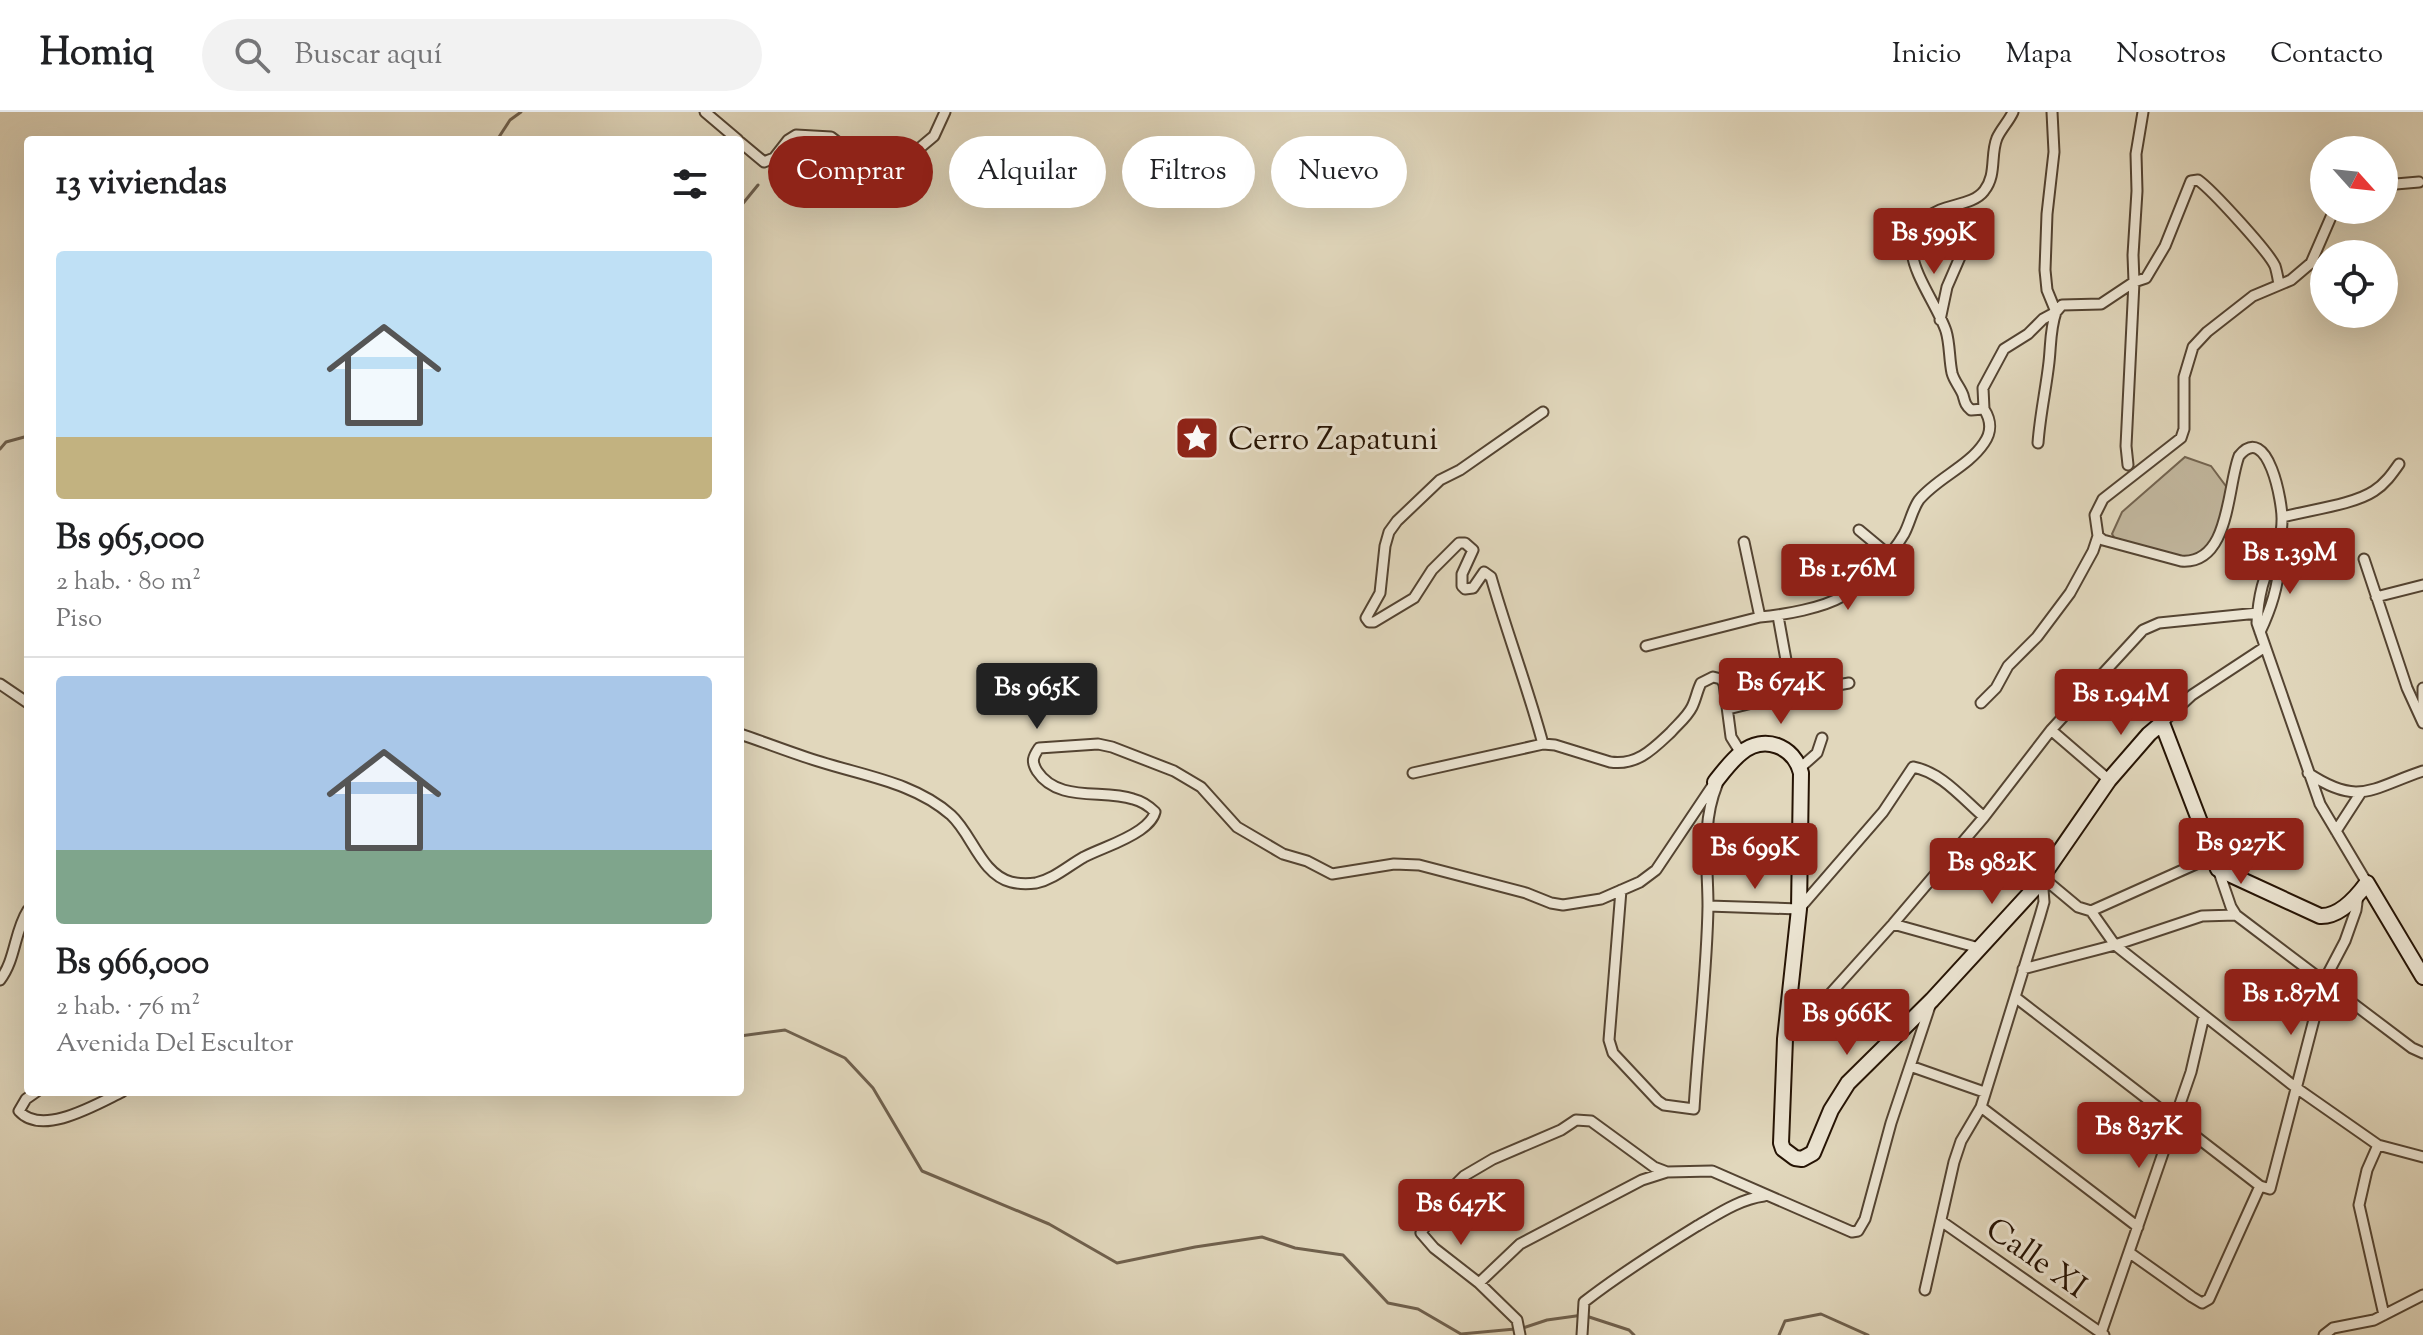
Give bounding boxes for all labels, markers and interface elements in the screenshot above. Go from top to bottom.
search box [202,19,762,91]
text: Homiq [40,28,154,82]
icon: search [230,33,274,77]
text: Buscar aquí [294,34,442,77]
text: Inicio [1892,35,1961,75]
text: Mapa [2005,35,2072,75]
text: Nosotros [2116,35,2226,75]
text: Contacto [2270,35,2383,75]
chip: Comprar [768,136,933,208]
chip: Alquilar [949,136,1106,208]
chip: Filtros [1122,136,1255,208]
chip: Nuevo [1271,136,1407,208]
north arrow [2310,136,2398,224]
map controls [2310,136,2398,328]
text: 13 viviendas [56,160,227,209]
icon: filters [668,162,712,206]
pin: Bs 599K [1860,208,2008,276]
text: Bs 599K [1891,215,1977,252]
button: locate [2310,240,2398,328]
icon: home [312,303,456,447]
place icon: Cerro Zapatuni [1173,414,1221,462]
place label: Cerro Zapatuni [1228,418,1438,464]
text: Bs 965,000 [56,515,205,564]
pin: Bs 1.39M [2207,528,2373,596]
text: Bs 1.39M [2243,535,2337,572]
pin: Bs 1.76M [1765,544,1931,612]
text: Bs 1.76M [1799,551,1897,588]
text: 2 hab. · 80 m² [56,564,201,601]
text: Piso [56,601,102,638]
pin: Bs 674K [1707,658,1855,726]
pin: Bs 965K [963,663,1111,731]
text: Bs 674K [1737,665,1825,702]
pin: Bs 1.94M [2038,669,2204,737]
text: Bs 965K [994,670,1080,707]
text: Bs 1.94M [2073,676,2169,713]
icon: home [312,728,456,872]
pin: Bs 927K [2167,818,2315,886]
pin: Bs 699K [1681,823,1829,891]
text: Bs 927K [2197,825,2285,862]
text: Bs 699K [1710,830,1800,867]
pin: Bs 982K [1918,838,2066,906]
text: Bs 982K [1948,845,2036,882]
text: Bs 966,000 [56,940,209,989]
pin: Bs 1.87M [2208,969,2374,1037]
text: Bs 1.87M [2242,976,2340,1013]
text: 2 hab. · 76 m² [56,989,200,1026]
pin: Bs 966K [1773,989,1921,1057]
text: Bs 966K [1802,996,1892,1033]
text: Avenida Del Escultor [56,1026,293,1063]
pin: Bs 837K [2065,1102,2213,1170]
text: Bs 837K [2095,1109,2183,1146]
pin: Bs 647K [1387,1179,1535,1247]
text: Bs 647K [1416,1186,1506,1223]
street label: Calle XI [1975,1208,2095,1311]

